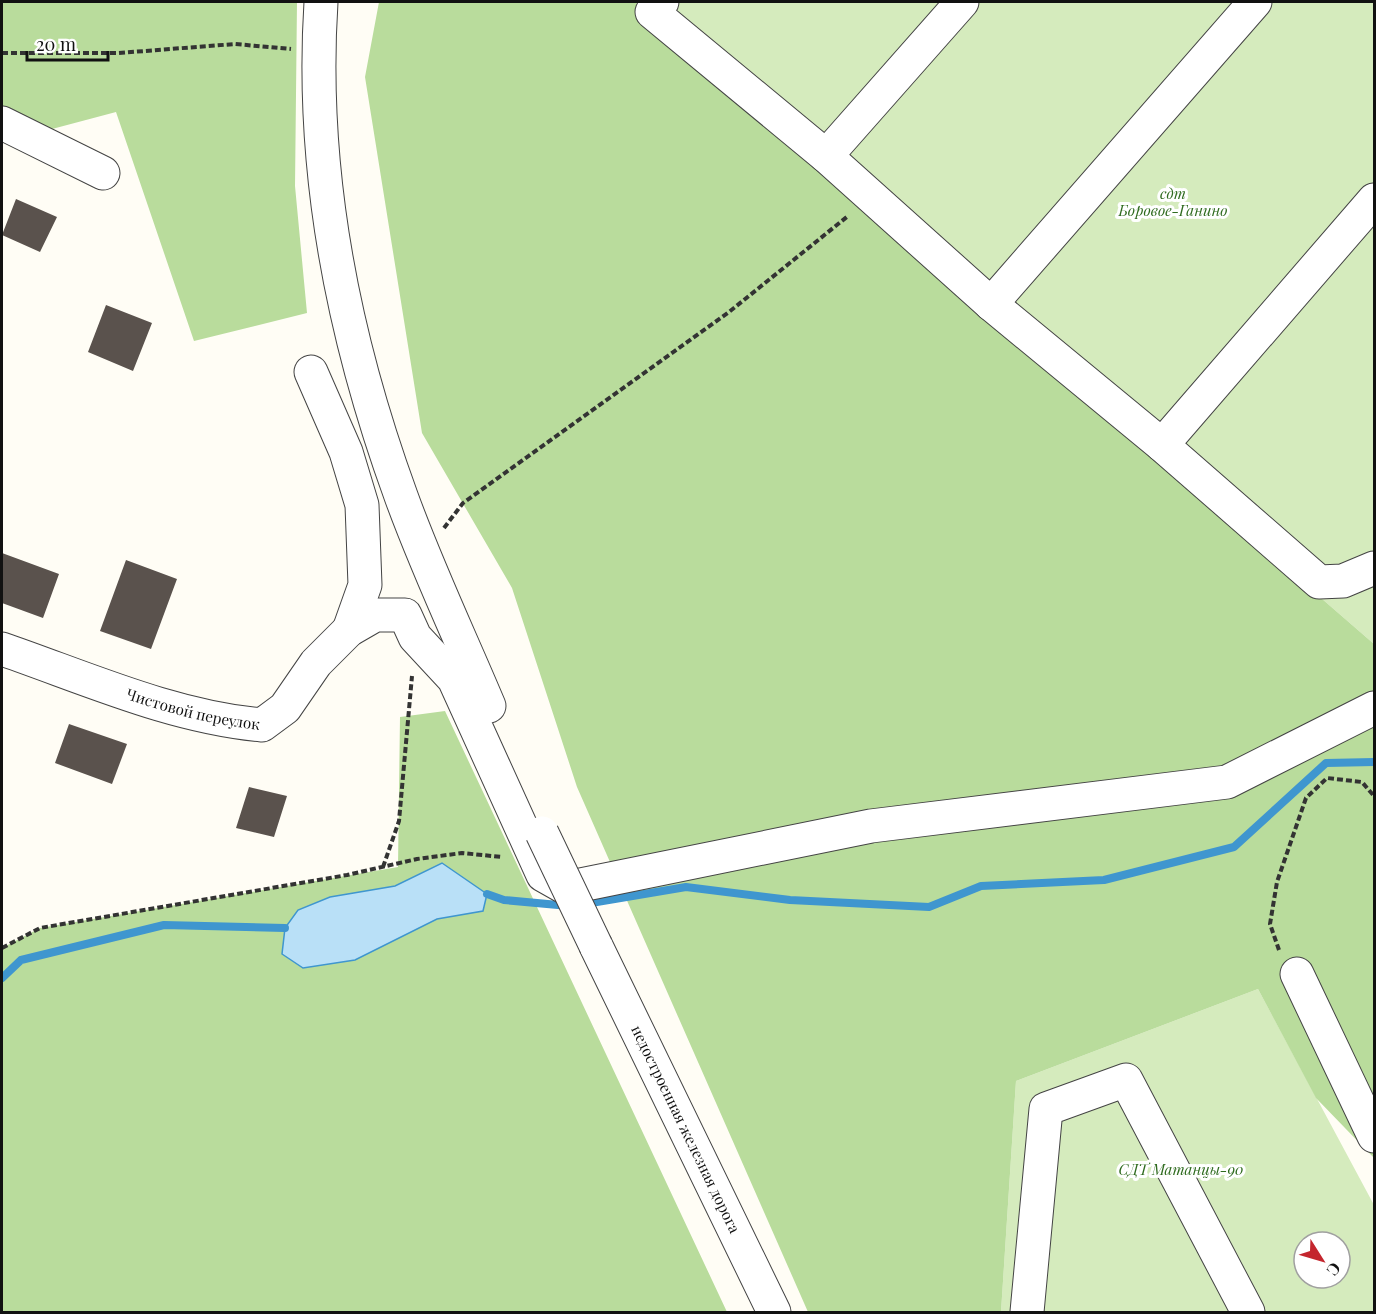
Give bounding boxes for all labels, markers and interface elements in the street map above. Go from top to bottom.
scale bar [27,24,108,62]
text: 20 m [36,32,76,56]
park label: сдт Боровое-Ганино [1117,183,1228,220]
street label: Чистовой переулок [124,683,261,734]
street label: недостроенная железная дорога [627,1022,745,1237]
park label: СДТ Матанцы-90 [1118,1159,1244,1179]
north arrow [1292,1230,1352,1290]
text: С [1323,1259,1346,1280]

